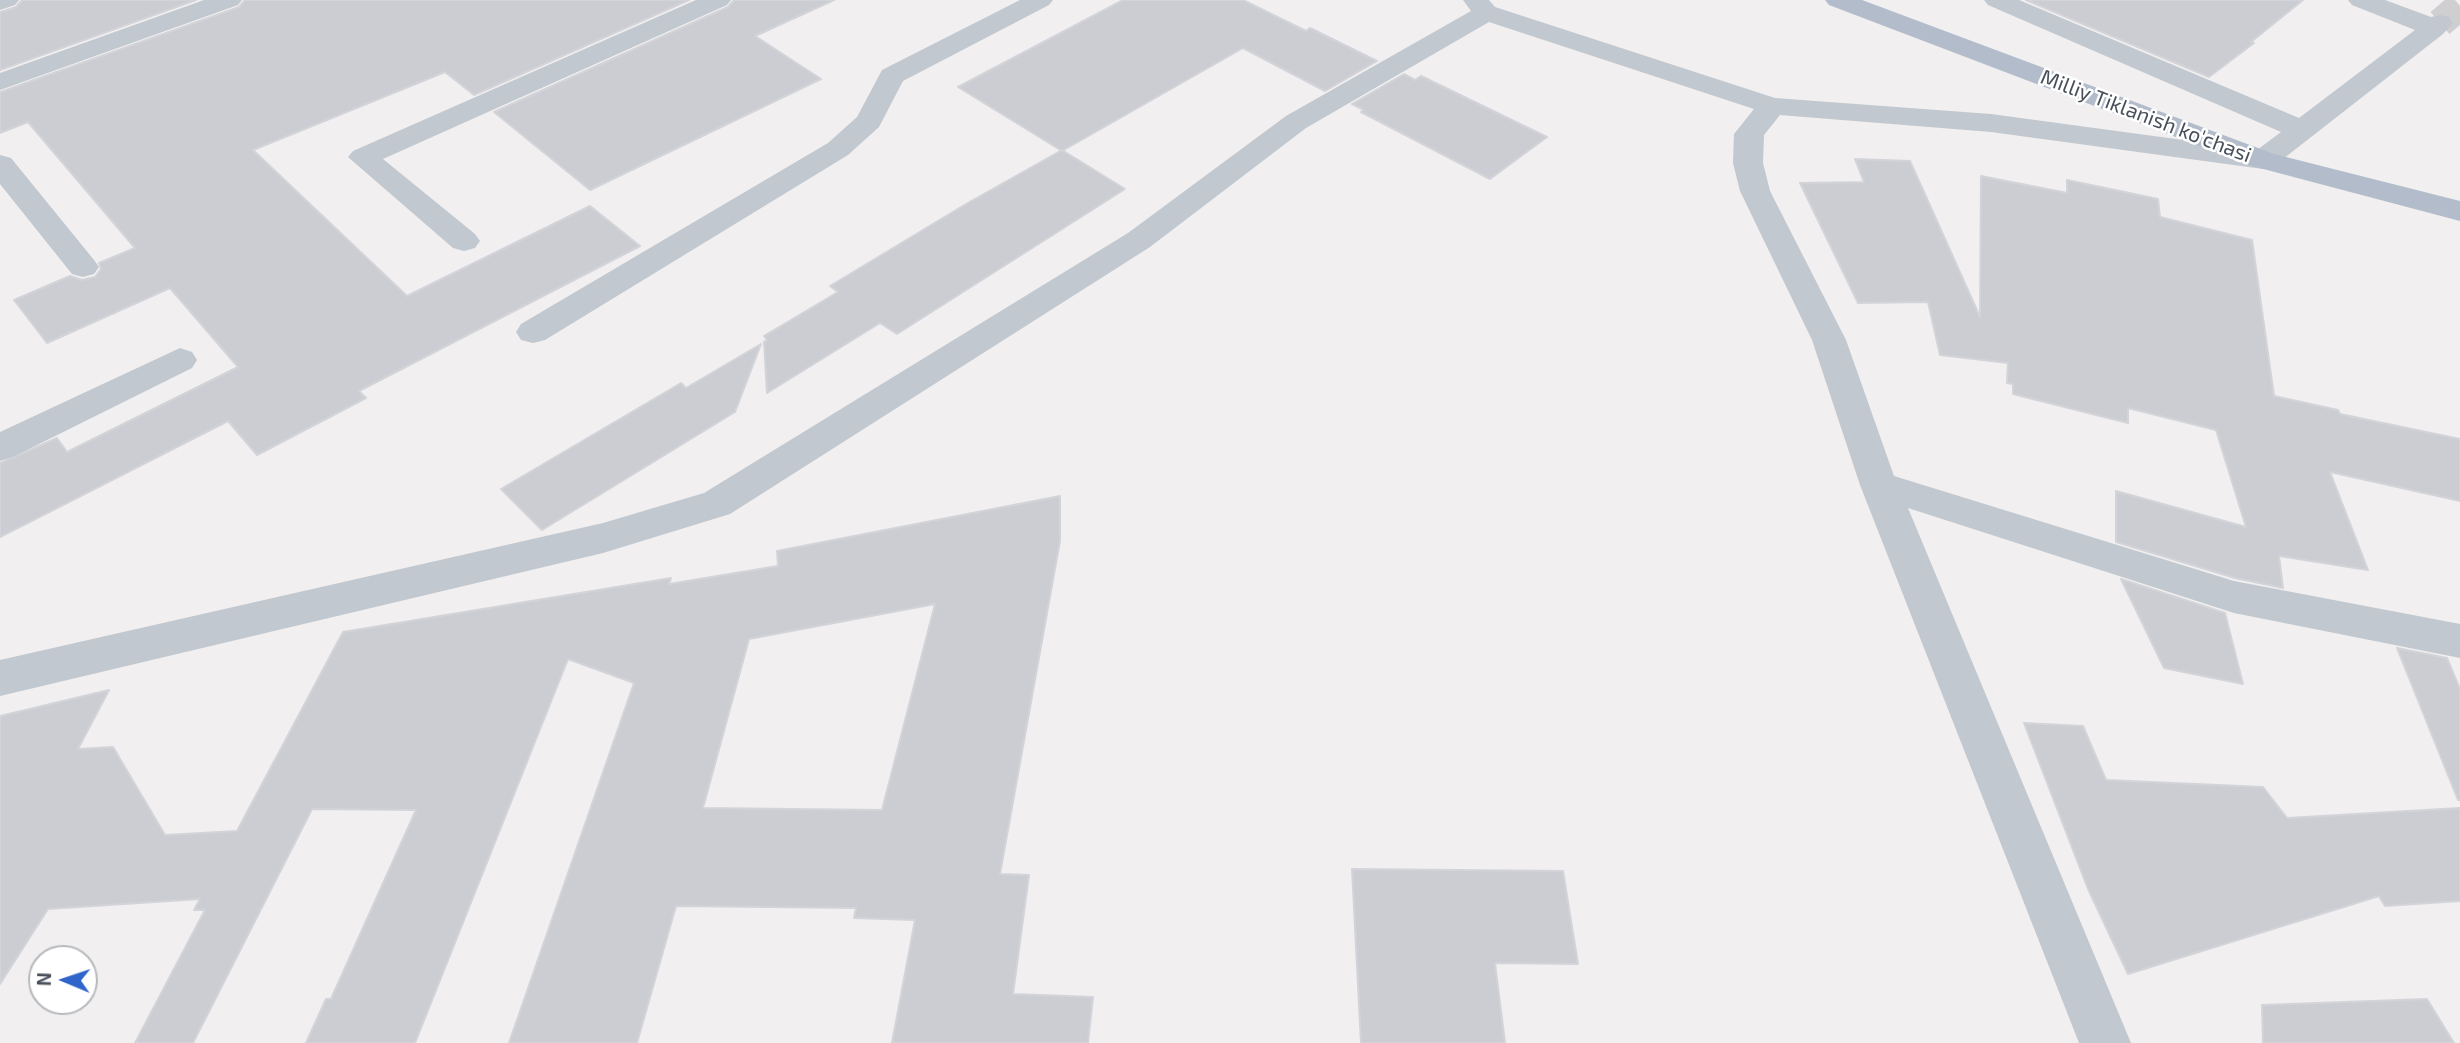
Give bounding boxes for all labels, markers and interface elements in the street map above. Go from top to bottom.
street label: Milliy Tiklanish ko'chasi [2037,64,2255,168]
north arrow [28,945,98,1015]
text: N [32,972,55,987]

